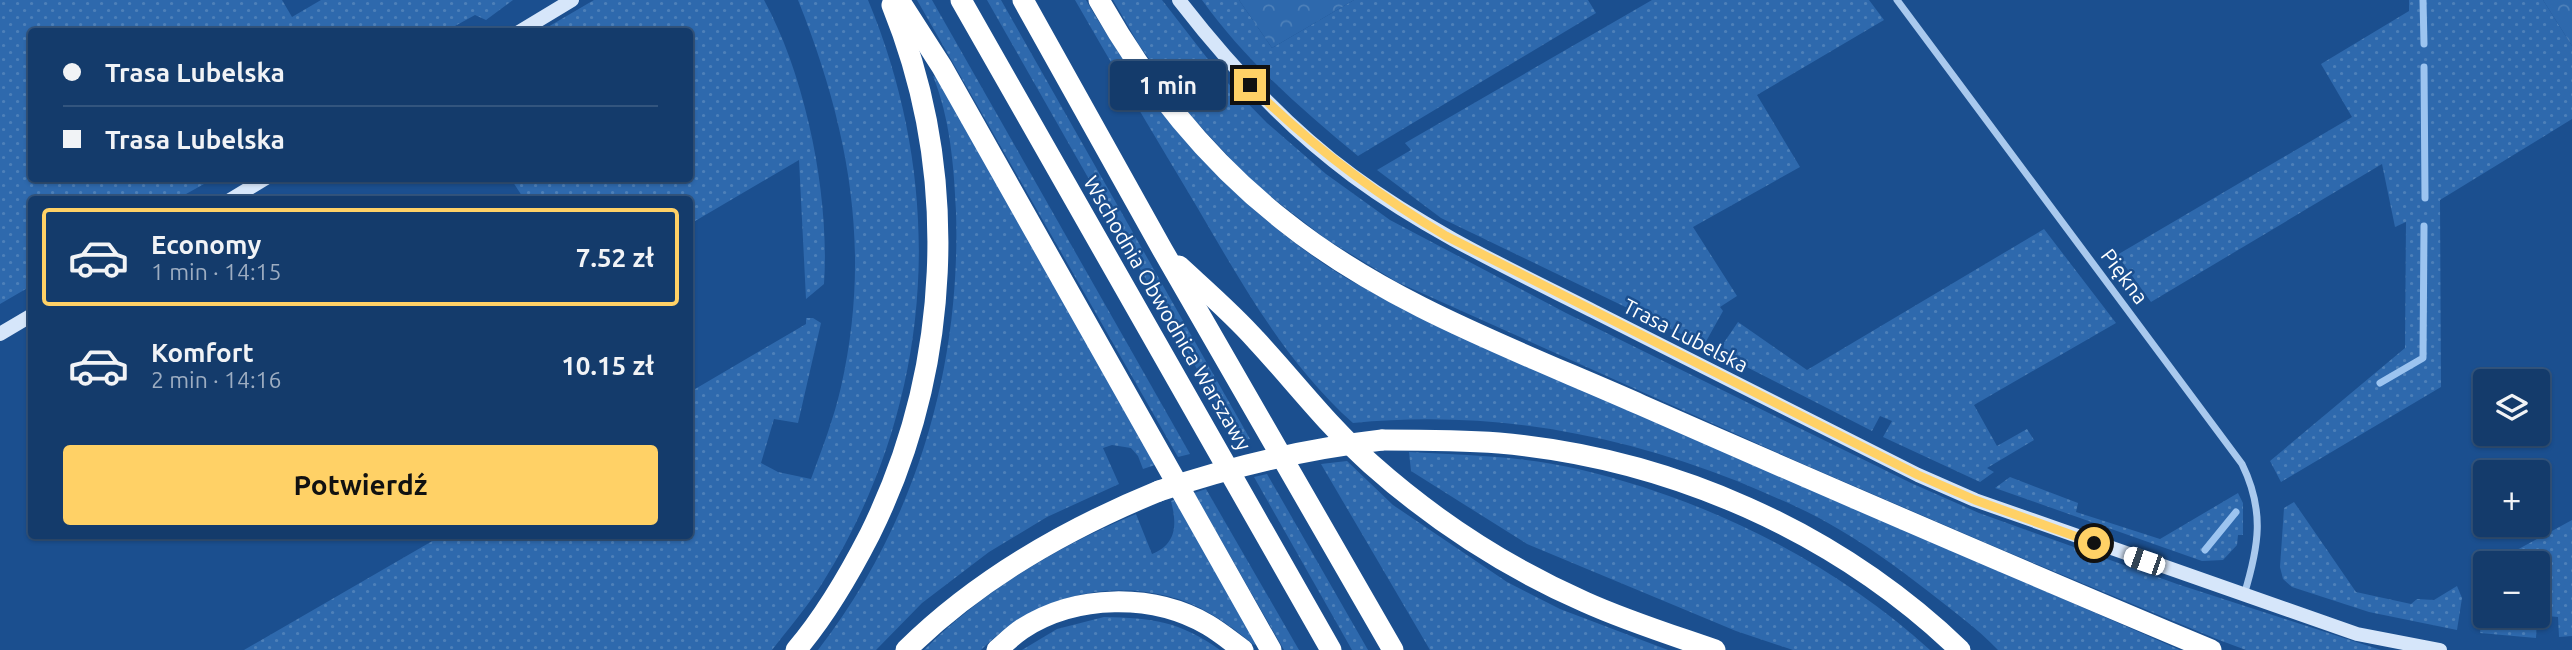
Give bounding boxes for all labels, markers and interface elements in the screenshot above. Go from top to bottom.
text: Trasa Lubelska [105,58,285,87]
callout: 1 min [1110,60,1226,110]
route end [1234,69,1266,101]
text: 1 min [1139,73,1197,98]
text: Trasa Lubelska [105,125,285,154]
street label: Wschodnia Obwodnica Warszawy [1079,171,1257,455]
icon: car [67,226,130,289]
text: Economy [151,230,261,259]
text: 7.52 zł [576,243,654,272]
street label: Piękna [2097,244,2153,308]
text: 1 min · 14:15 [151,259,282,284]
street label: Trasa Lubelska [1620,293,1752,377]
icon: car [67,334,130,397]
text: Komfort [151,338,254,367]
text: 10.15 zł [561,351,654,380]
text: 2 min · 14:16 [151,367,282,392]
map controls [2473,369,2550,628]
button: layers [2473,369,2550,446]
button: Potwierdź [63,445,658,525]
button: + [2473,460,2550,537]
route start [2078,527,2110,559]
car [2121,544,2168,578]
button: − [2473,551,2550,628]

